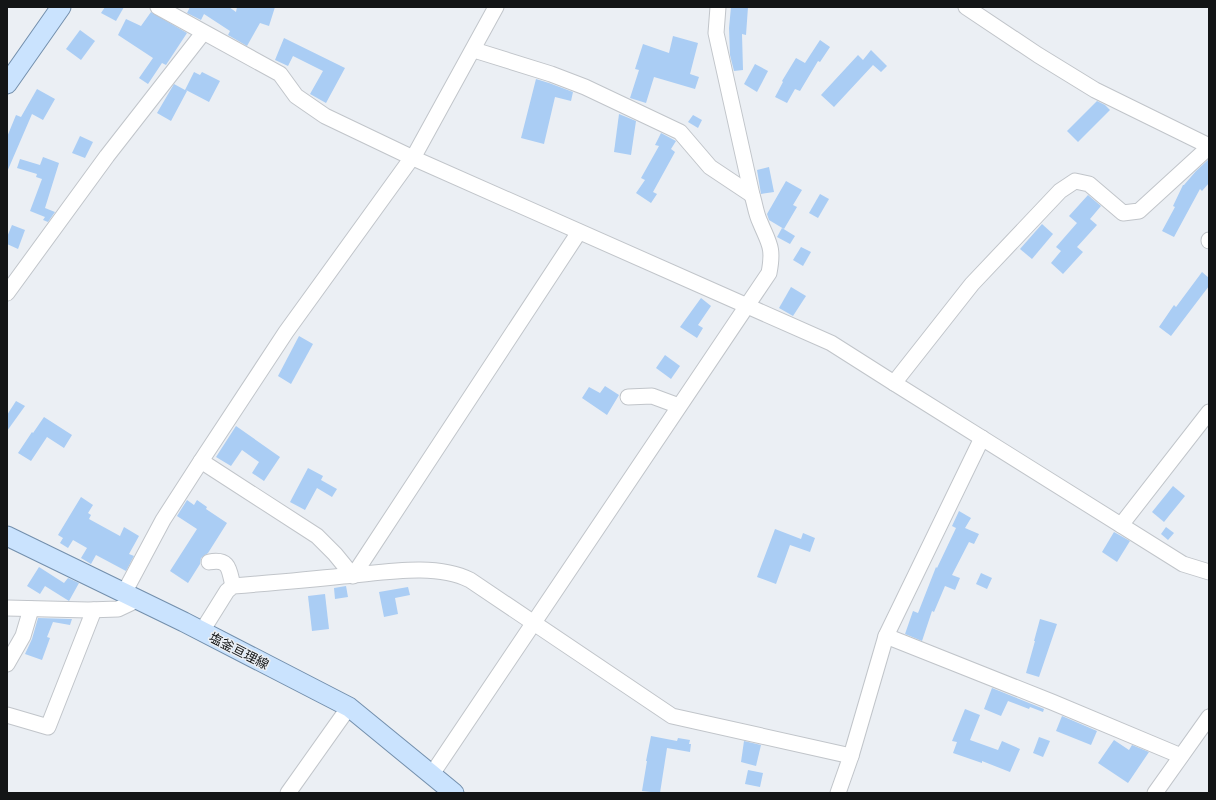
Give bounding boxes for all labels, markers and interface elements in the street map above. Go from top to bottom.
street label: 塩釜亘理線 [207,630,271,672]

